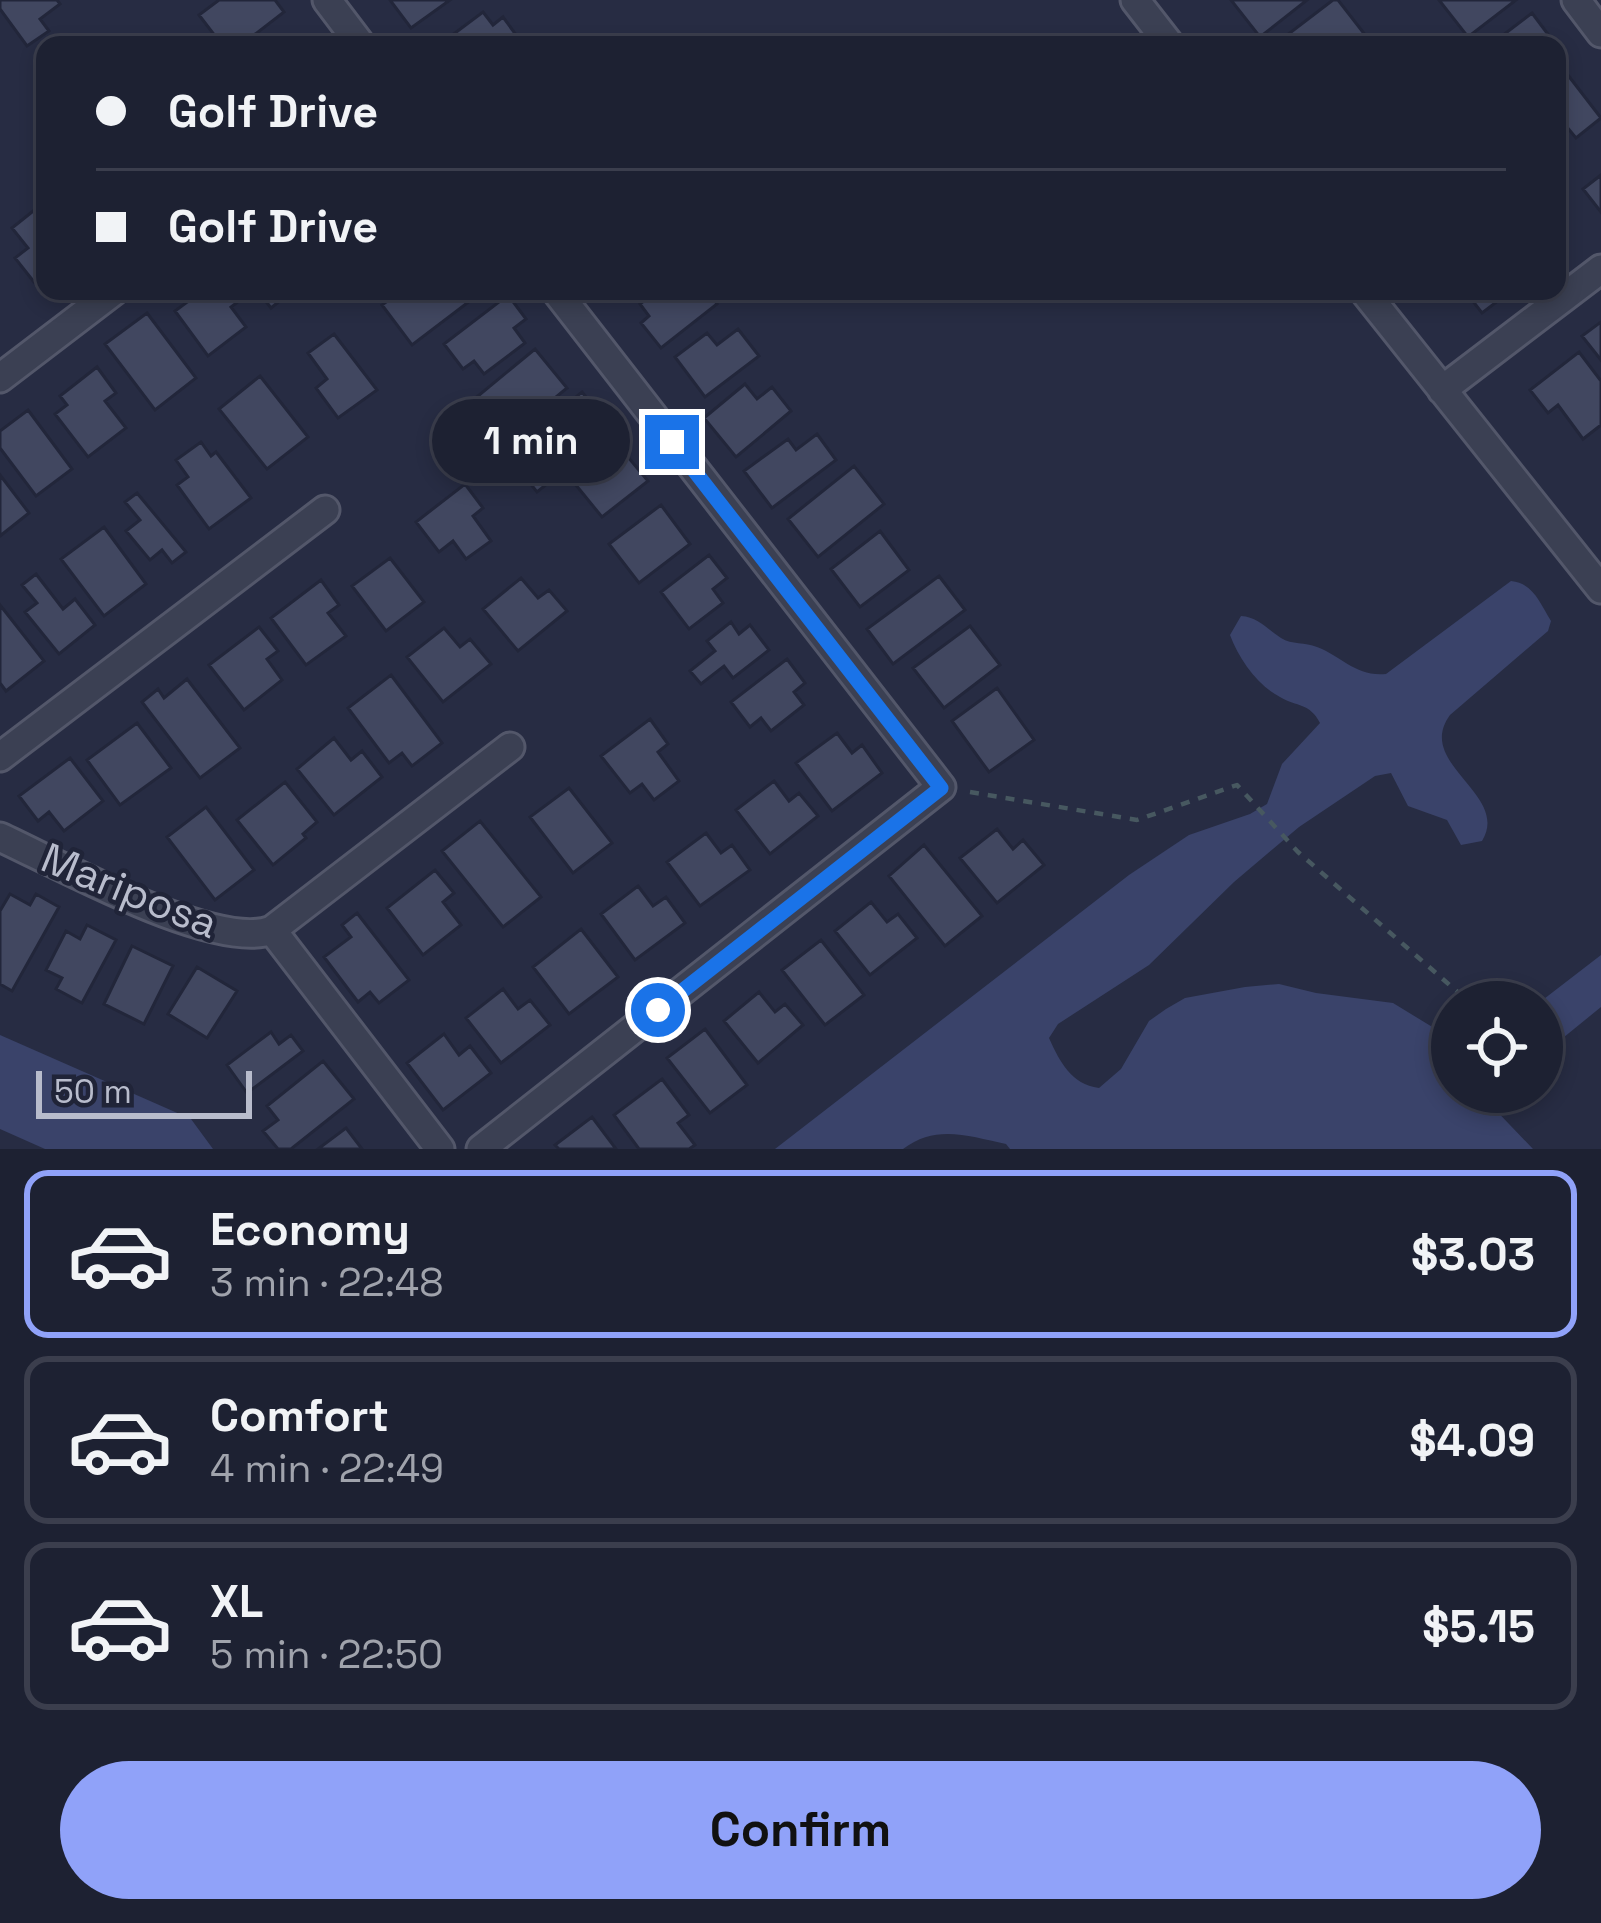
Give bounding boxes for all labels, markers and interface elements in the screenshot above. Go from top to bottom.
text: Golf Drive [168,83,378,140]
text: Golf Drive [168,198,378,255]
callout: 1 min [432,400,630,484]
route end [645,415,699,469]
text: 1 min [483,416,579,465]
street label: Mariposa [34,831,226,950]
map controls [1431,981,1563,1113]
button: locate [1431,981,1563,1113]
route start [631,983,685,1037]
scale bar [36,1065,252,1118]
text: 50 m [54,1071,132,1113]
icon: car [66,1200,174,1308]
text: Economy [210,1201,410,1258]
text: $3.03 [1411,1226,1535,1283]
text: 3 min · 22:48 [210,1258,444,1307]
icon: car [66,1386,174,1494]
text: Comfort [210,1387,389,1444]
text: $4.09 [1409,1412,1535,1469]
text: 4 min · 22:49 [210,1444,444,1493]
icon: car [66,1572,174,1680]
text: XL [210,1573,263,1630]
text: $5.15 [1422,1598,1535,1655]
text: 5 min · 22:50 [210,1630,443,1679]
button: Confirm [60,1761,1541,1899]

